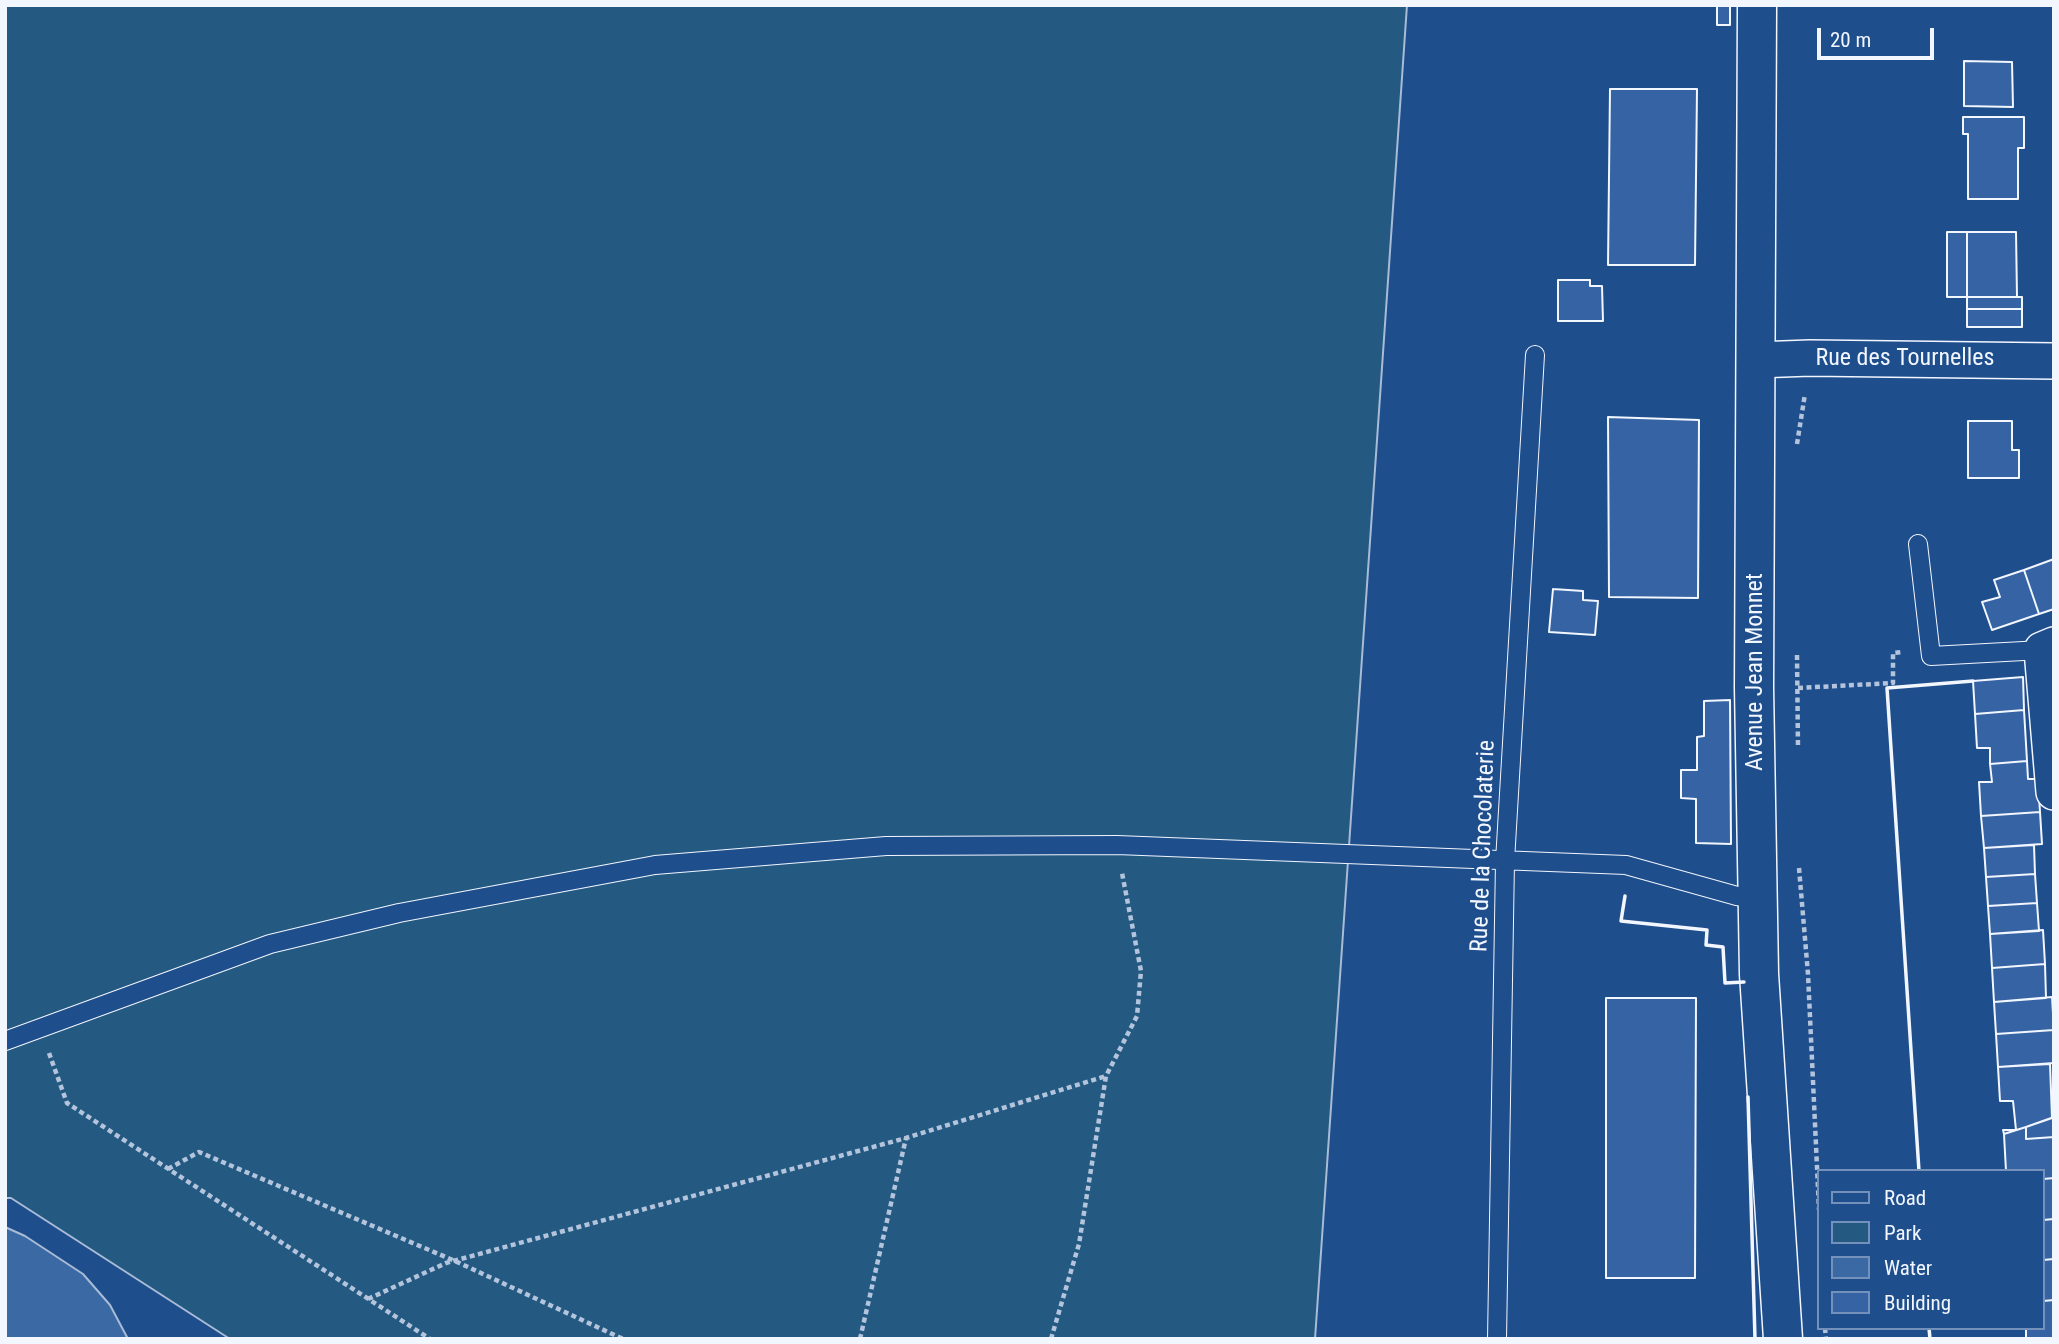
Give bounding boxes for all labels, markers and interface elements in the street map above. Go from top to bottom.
scale bar [1821,14,1938,58]
text: 20 m [1830,28,1871,52]
street label: Rue des Tournelles [1815,345,1995,373]
street label: Avenue Jean Monnet [1742,573,1770,771]
street label: Rue de la Chocolaterie [1466,740,1502,952]
legend [1818,1169,2045,1330]
text: Road [1884,1186,1926,1210]
text: Park [1884,1221,1921,1245]
text: Water [1884,1256,1932,1280]
text: Building [1884,1291,1951,1315]

